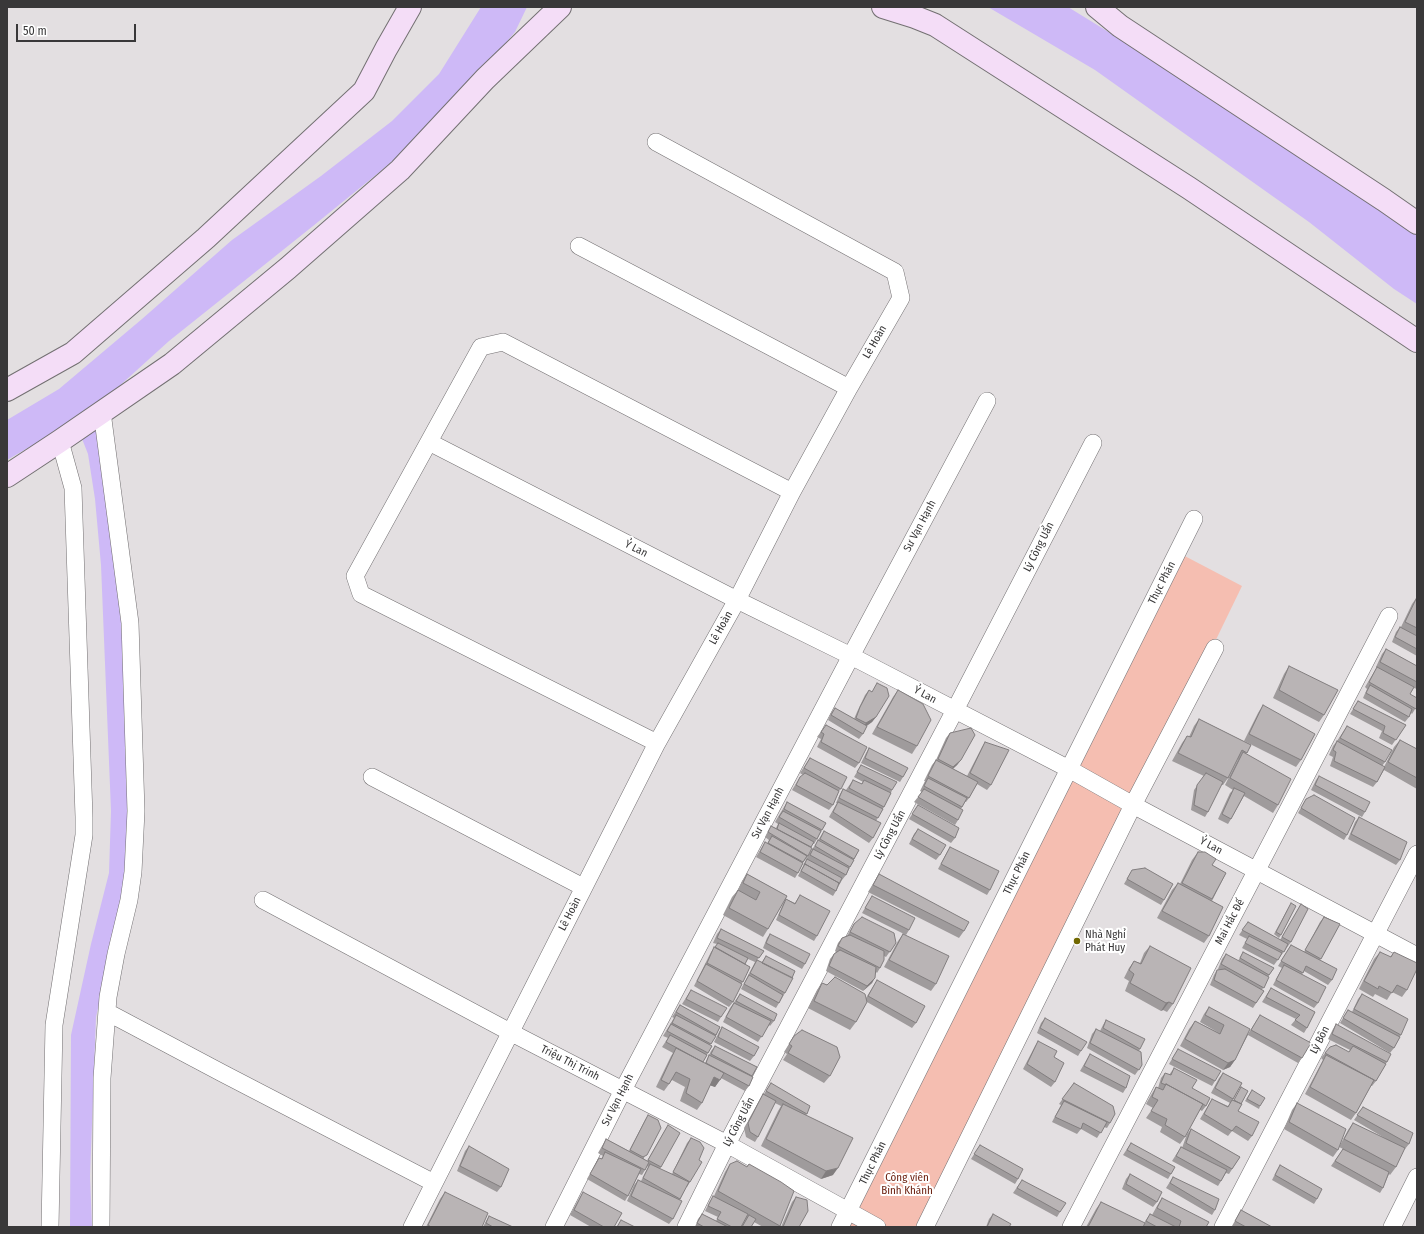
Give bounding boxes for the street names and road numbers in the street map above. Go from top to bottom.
street label: Lê Hoàn [860,323,890,361]
street label: Sư Vạn Hạnh [901,498,939,554]
street label: Lý Công Uẩn [1021,520,1057,574]
street label: Ỷ Lan [622,538,650,560]
street label: Thục Phán [1146,559,1178,607]
street label: Lê Hoàn [706,609,736,647]
street label: Ỷ Lan [911,684,939,706]
street label: Sư Vạn Hạnh [749,785,787,841]
street label: Lý Công Uẩn [872,808,908,862]
street label: Ỷ Lan [1197,835,1225,857]
street label: Thục Phán [1001,849,1033,897]
street label: Lê Hoàn [556,895,584,933]
street label: Mai Hắc Đế [1212,897,1248,947]
street label: Lý Bôn [1307,1024,1333,1056]
street label: Triệu Thị Trinh [538,1043,602,1083]
street label: Sư Vạn Hạnh [599,1072,637,1128]
street label: Lý Công Uẩn [721,1095,757,1149]
street label: Thục Phán [857,1139,889,1187]

